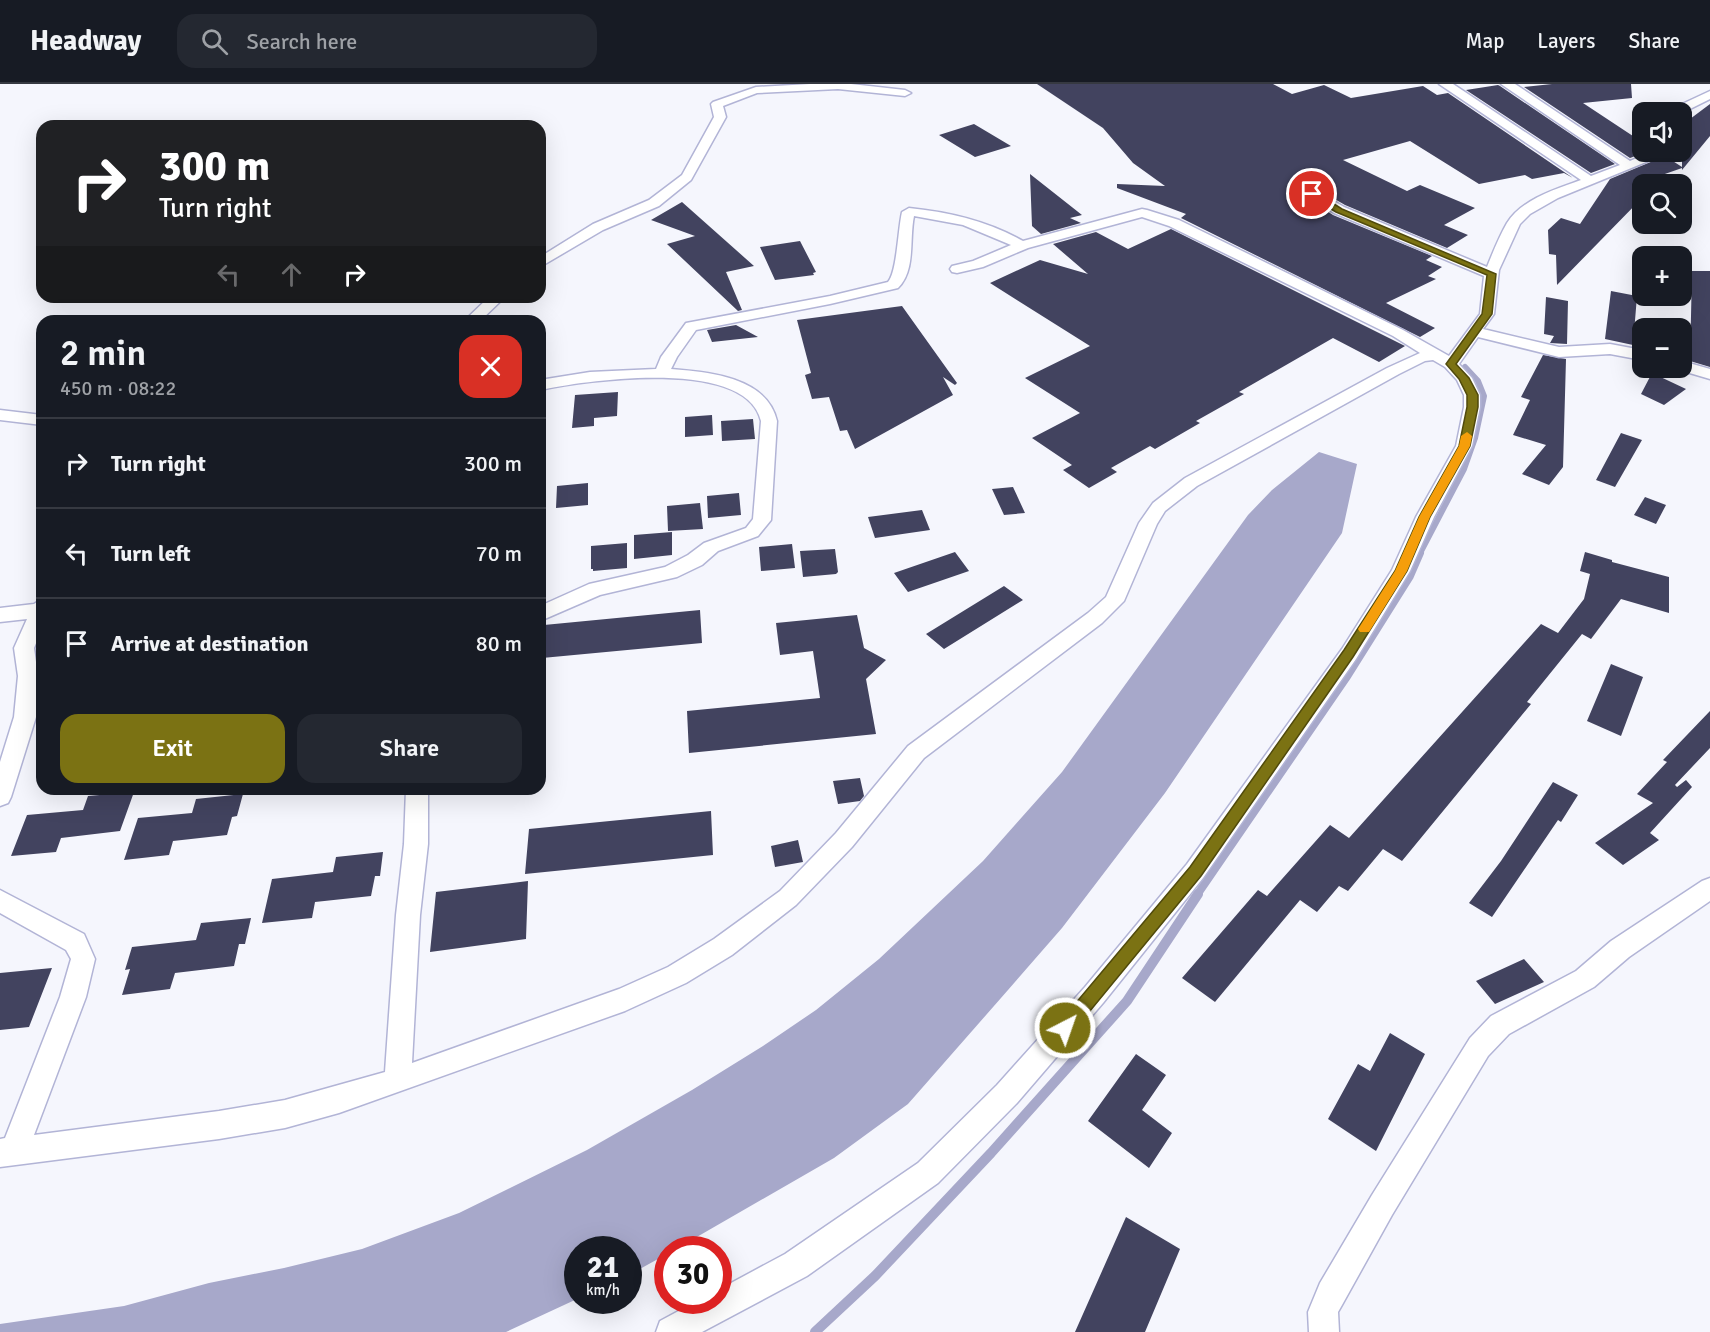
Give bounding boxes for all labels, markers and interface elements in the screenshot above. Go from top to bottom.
search box [177,14,597,68]
text: Headway [30,24,141,58]
icon: search [198,25,231,58]
text: Search here [246,28,357,55]
text: Map [1466,28,1504,54]
text: Layers [1537,28,1595,54]
text: Share [1628,28,1680,54]
map controls [1632,102,1692,378]
button: sound [1632,102,1692,162]
text: 300 m [159,141,270,192]
icon: right [60,144,138,222]
pin [1286,168,1337,219]
button: search [1632,174,1692,234]
icon: arrive [1295,177,1328,210]
text: Turn right [159,192,272,225]
button: + [1632,246,1692,306]
icon: left [212,258,245,291]
icon: ahead [275,258,308,291]
icon: right [338,258,371,291]
button: − [1632,318,1692,378]
text: 2 min [60,331,146,376]
button: close [459,335,522,398]
text: 450 m · 08:22 [60,376,176,401]
icon: right [60,447,93,480]
text: Turn right [111,450,206,477]
text: 300 m [464,450,522,477]
icon: left [60,537,93,570]
text: Turn left [111,540,191,567]
text: 70 m [476,540,522,567]
icon: arrive [60,627,93,660]
text: Arrive at destination [111,630,308,657]
text: 80 m [476,630,522,657]
button: Exit [60,714,285,783]
button: Share [297,714,522,783]
position arrow [1033,996,1097,1060]
speed limit sign: 30 [654,1236,732,1314]
text: 21 [587,1249,619,1286]
text: km/h [586,1281,620,1299]

